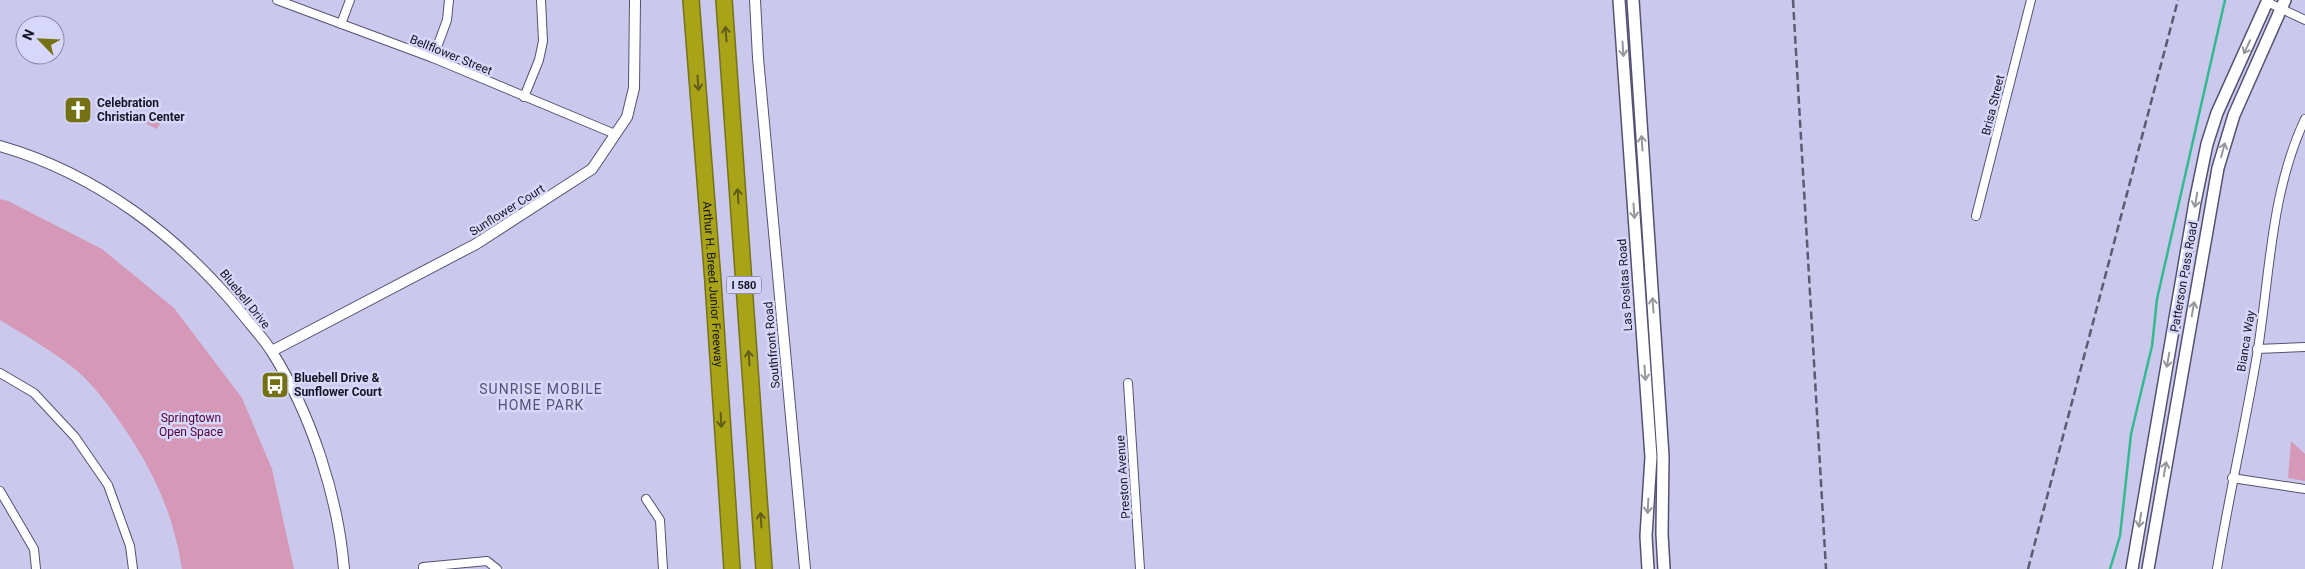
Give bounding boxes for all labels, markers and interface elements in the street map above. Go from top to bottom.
north arrow [15,15,65,65]
one-way arrow [722,26,731,42]
text: N [19,27,37,42]
street label: Bellflower Street [408,32,494,78]
one-way arrow [2241,39,2251,54]
one-way arrow [1618,40,1627,56]
street label: Brisa Street [1979,73,2007,137]
one-way arrow [693,75,702,91]
church icon: Celebration Christian Center [63,95,93,125]
place label: Celebration Christian Center [97,96,185,124]
one-way arrow [1638,135,1647,151]
one-way arrow [2219,142,2228,158]
street label: Sunflower Court [467,181,547,239]
one-way arrow [733,188,742,204]
one-way arrow [2190,192,2200,208]
street label: Arthur H. Breed Junior Freeway [700,201,726,368]
one-way arrow [1629,202,1638,218]
street label: Patterson Pass Road [2167,221,2201,333]
street label: Las Positas Road [1615,238,1635,332]
street label: Bluebell Drive [217,267,273,331]
road number: I 580 [726,276,762,294]
one-way arrow [1648,298,1658,314]
street label: Southfront Road [761,301,783,389]
one-way arrow [2188,301,2198,317]
street label: Bianca Way [2234,309,2258,373]
one-way arrow [745,351,754,367]
one-way arrow [2162,352,2172,368]
one-way arrow [1640,365,1650,381]
bus stop icon: Bluebell Drive & Sunflower Court [260,370,290,400]
place label: Bluebell Drive & Sunflower Court [294,371,382,399]
district label: SUNRISE MOBILE HOME PARK [479,381,603,413]
park label: Springtown Open Space [159,411,223,439]
one-way arrow [717,412,726,428]
street label: Preston Avenue [1113,435,1133,519]
one-way arrow [2161,462,2171,478]
one-way arrow [1644,497,1653,513]
one-way arrow [2135,512,2145,528]
one-way arrow [756,513,766,529]

